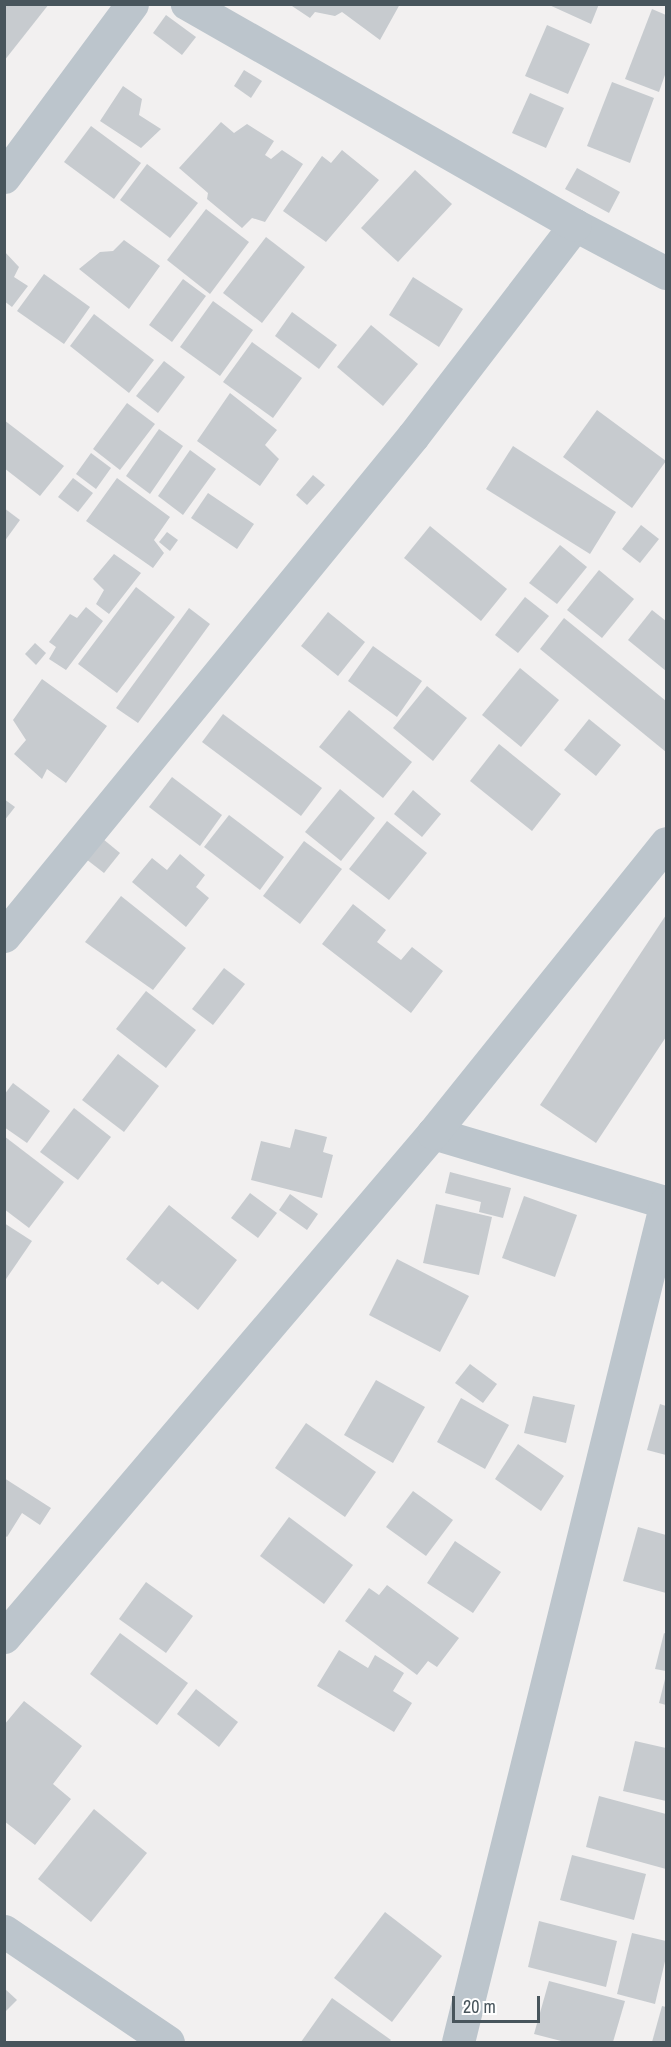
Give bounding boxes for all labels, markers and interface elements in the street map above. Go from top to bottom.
scale bar [455,1984,544,2022]
text: 20 m [463,1994,496,2019]

